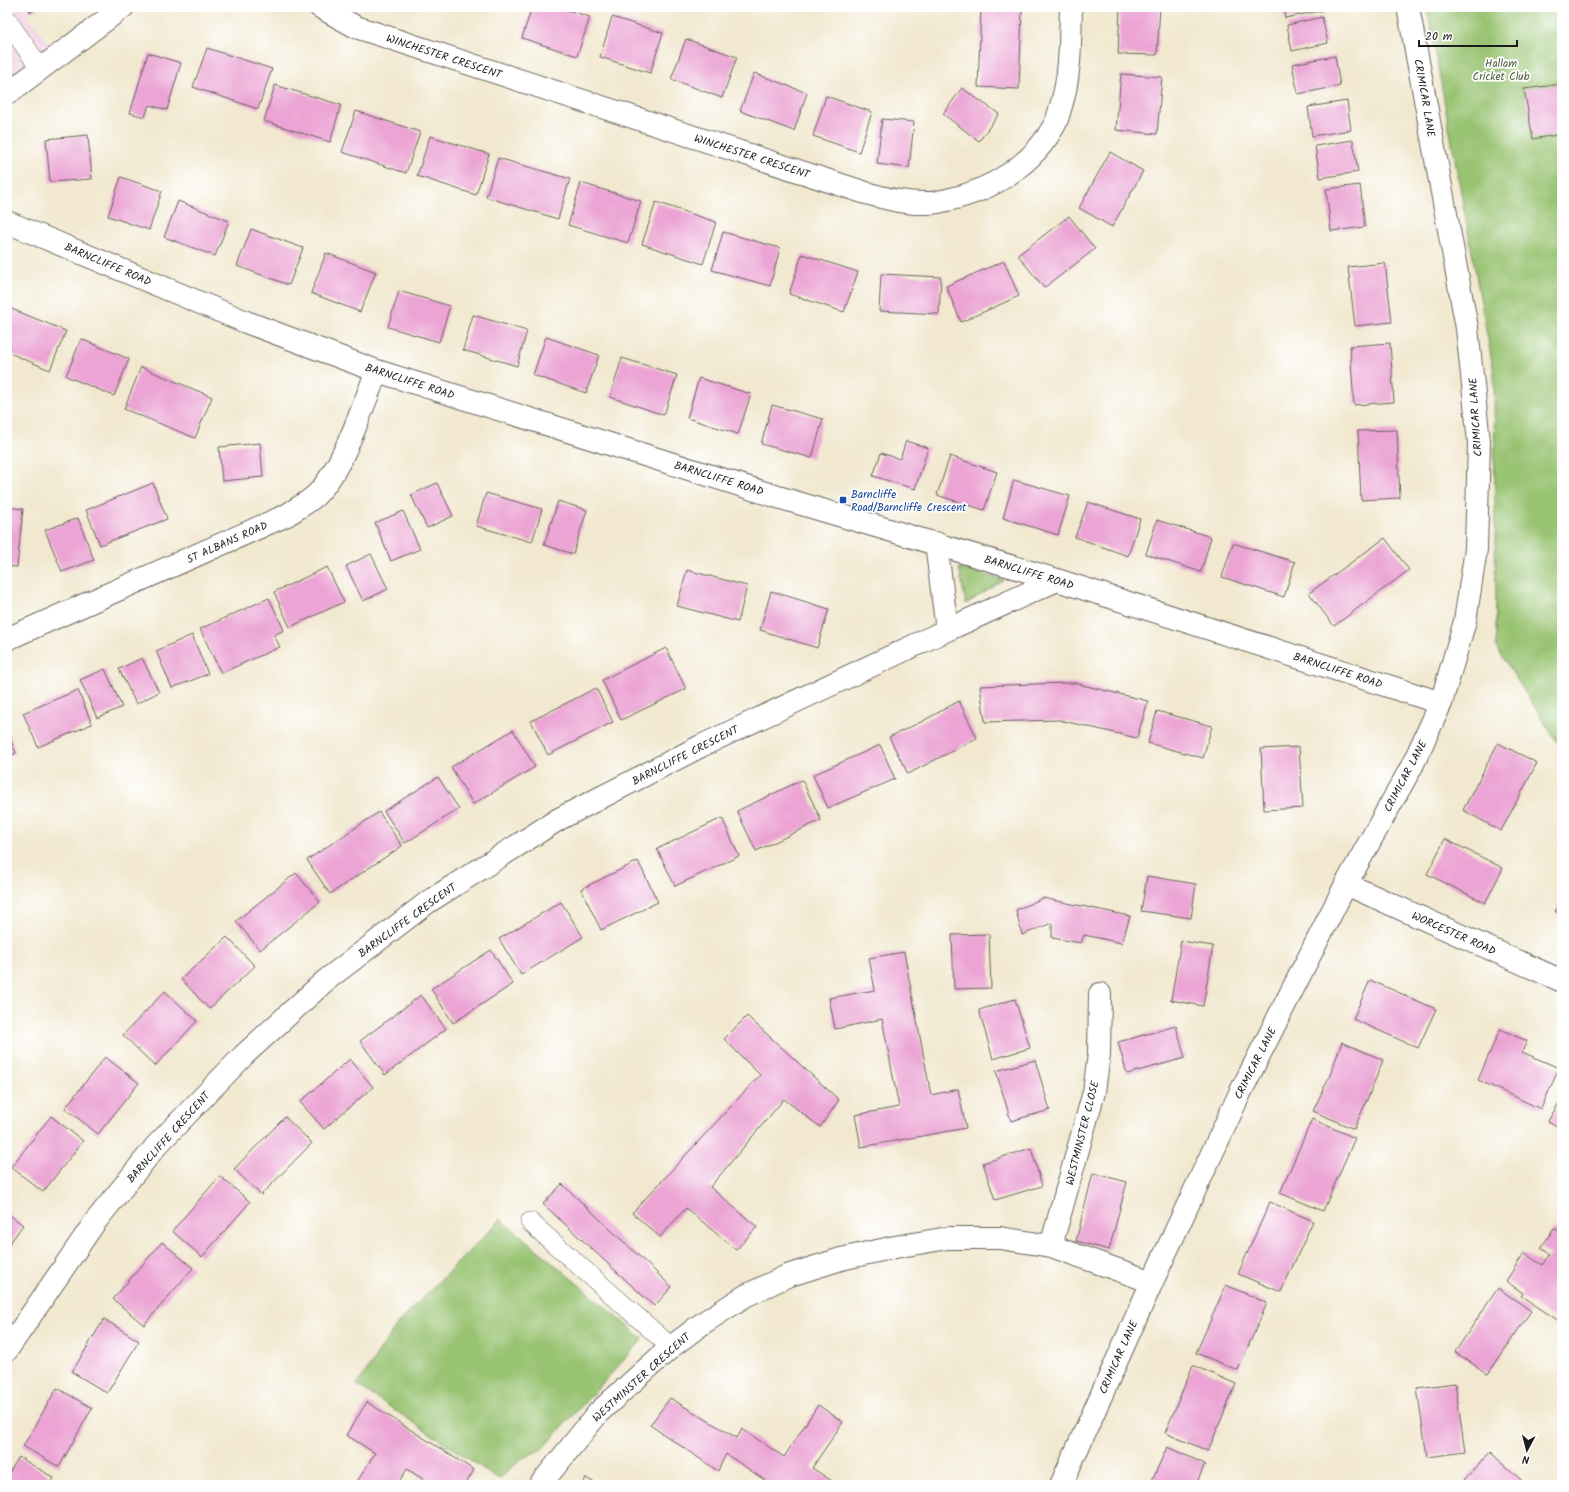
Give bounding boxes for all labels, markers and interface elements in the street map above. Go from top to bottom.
scale bar [1419,22,1517,48]
text: 20 m [1425,27,1453,46]
street label: WINCHESTER CRESCENT [384,30,505,84]
park label: Hallam Cricket Club [1473,55,1530,86]
street label: CRIMICAR LANE [1408,58,1440,139]
street label: WINCHESTER CRESCENT [692,130,813,184]
street label: BARNCLIFFE ROAD [61,238,154,291]
street label: BARNCLIFFE ROAD [363,359,457,405]
street label: CRIMICAR LANE [1464,376,1488,457]
street label: BARNCLIFFE ROAD [672,457,766,501]
place label: Barncliffe Road/Barncliffe Crescent [851,486,967,517]
marker: Barncliffe Road/Barncliffe Crescent [838,495,848,505]
street label: ST ALBANS ROAD [184,517,271,569]
street label: BARNCLIFFE ROAD [982,551,1076,595]
street label: BARNCLIFFE ROAD [1291,648,1385,694]
street label: BARNCLIFFE CRESCENT [629,721,743,791]
street label: CRIMICAR LANE [1379,737,1433,816]
street label: BARNCLIFFE CRESCENT [355,878,461,963]
street label: WORCESTER ROAD [1408,907,1499,961]
street label: CRIMICAR LANE [1230,1024,1282,1103]
street label: WESTMINSTER CLOSE [1061,1079,1105,1187]
street label: BARNCLIFFE CRESCENT [123,1087,216,1187]
street label: CRIMICAR LANE [1095,1317,1143,1397]
street label: WESTMINSTER CRESCENT [588,1328,696,1427]
north arrow [1507,1430,1547,1470]
text: N [1521,1450,1530,1468]

